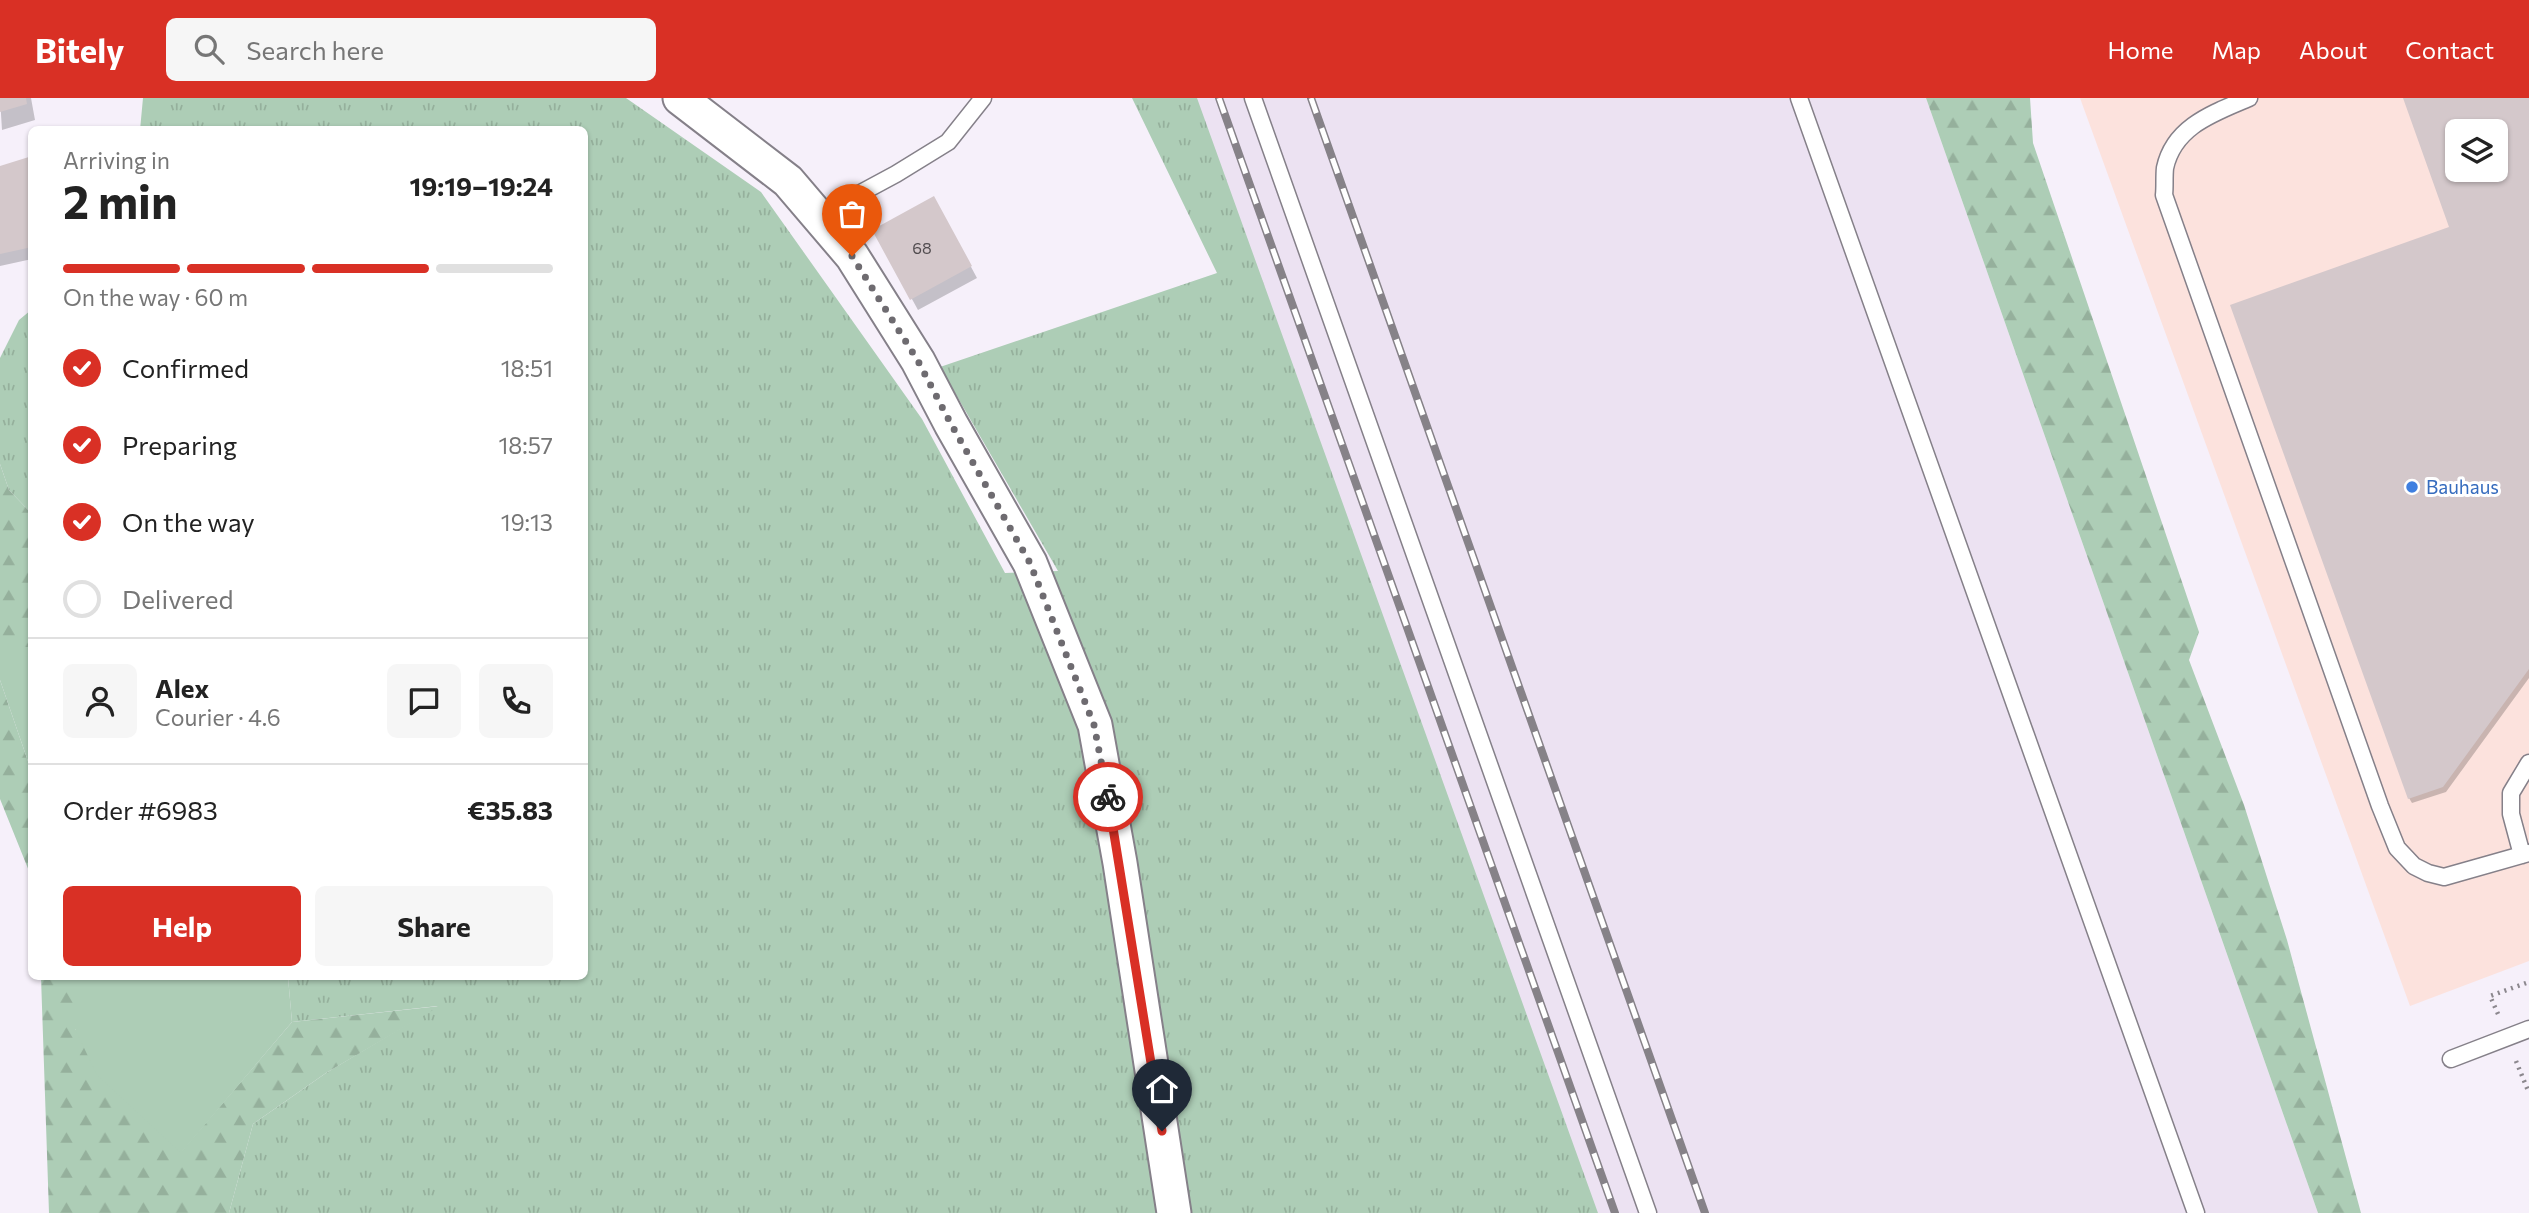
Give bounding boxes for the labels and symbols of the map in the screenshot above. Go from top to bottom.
pin [822,184,882,256]
house number: 68 [912,238,932,257]
place label: Bauhaus [2426,475,2499,498]
marker: Bauhaus [2404,479,2420,495]
courier [1073,762,1143,832]
pin [1132,1059,1192,1131]

